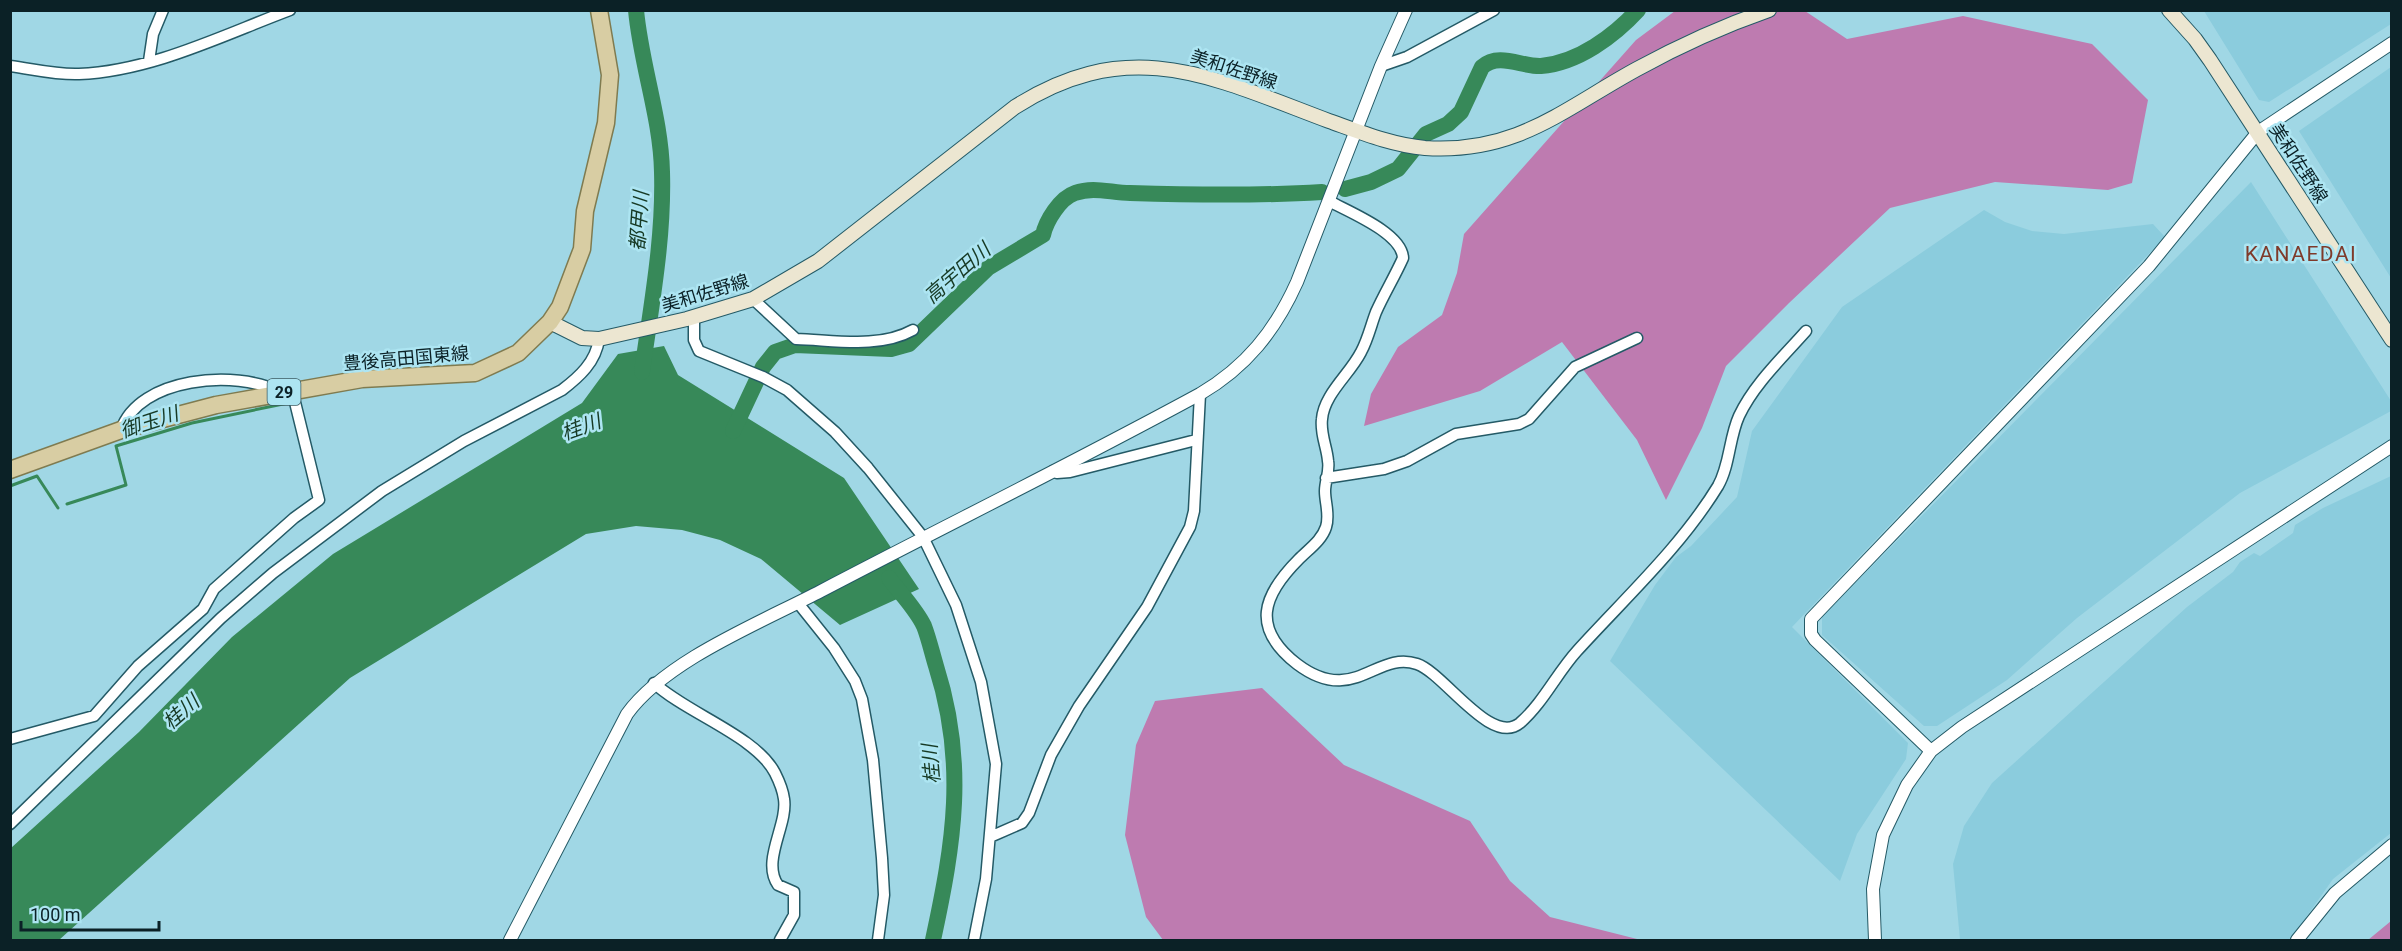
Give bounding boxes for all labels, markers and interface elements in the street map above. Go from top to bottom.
street label: 美和佐野線 [1188,45,1280,93]
street label: 美和佐野線 [2266,120,2332,206]
water label: 都甲川 [625,188,653,252]
water label: 高宇田川 [919,236,997,308]
district label: KANAEDAI [2245,242,2357,266]
street label: 美和佐野線 [659,270,751,316]
street label: 豊後高田国東線 [342,342,470,374]
road number: 29 [268,379,300,405]
water label: 御玉川 [117,401,183,443]
water label: 桂川 [558,408,606,445]
water label: 桂川 [158,689,205,734]
water label: 桂川 [917,741,945,785]
scale bar [21,894,159,932]
text: 100 m [30,904,81,925]

